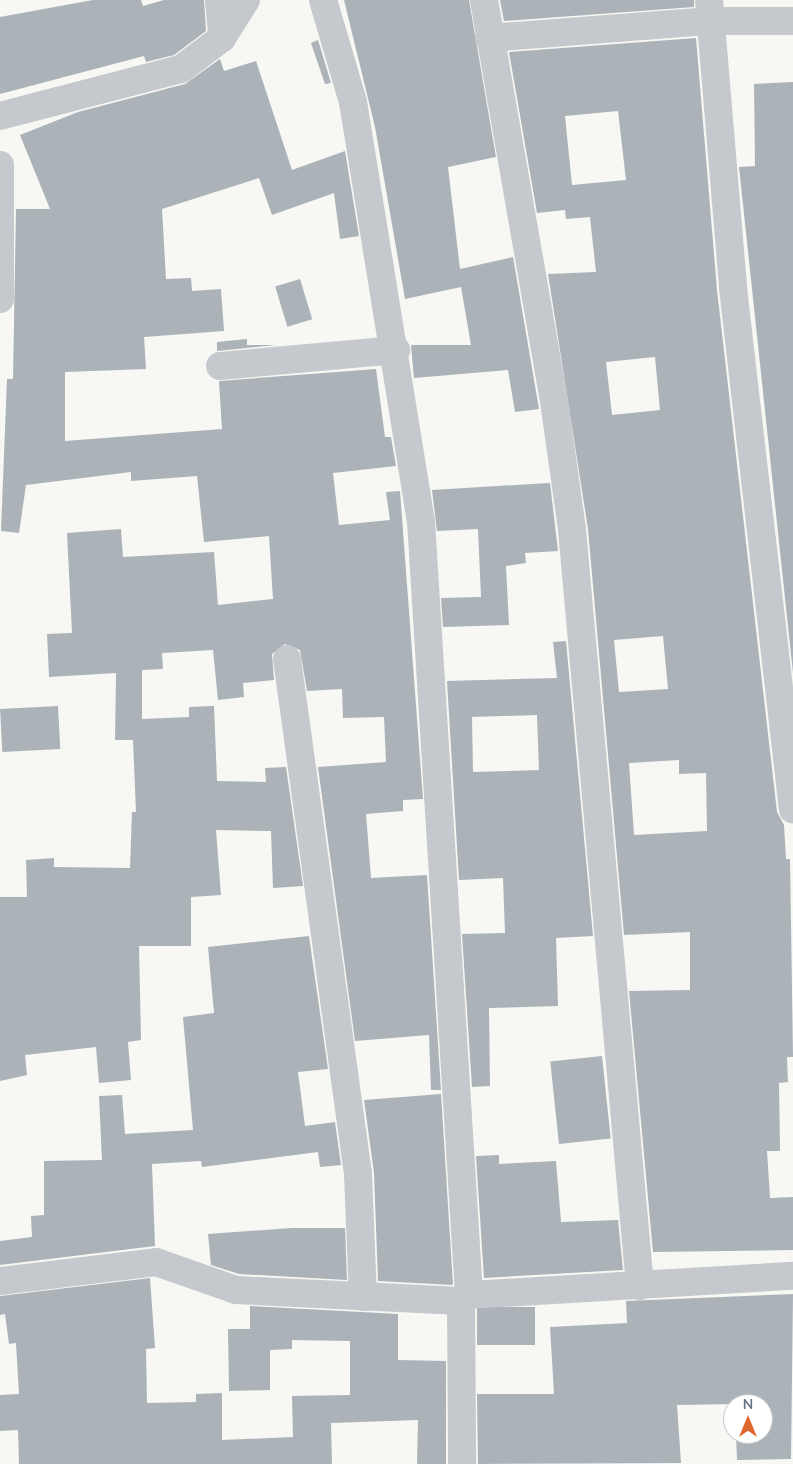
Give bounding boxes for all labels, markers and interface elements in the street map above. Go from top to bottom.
north arrow [723,1394,773,1444]
text: N [743,1395,753,1414]

